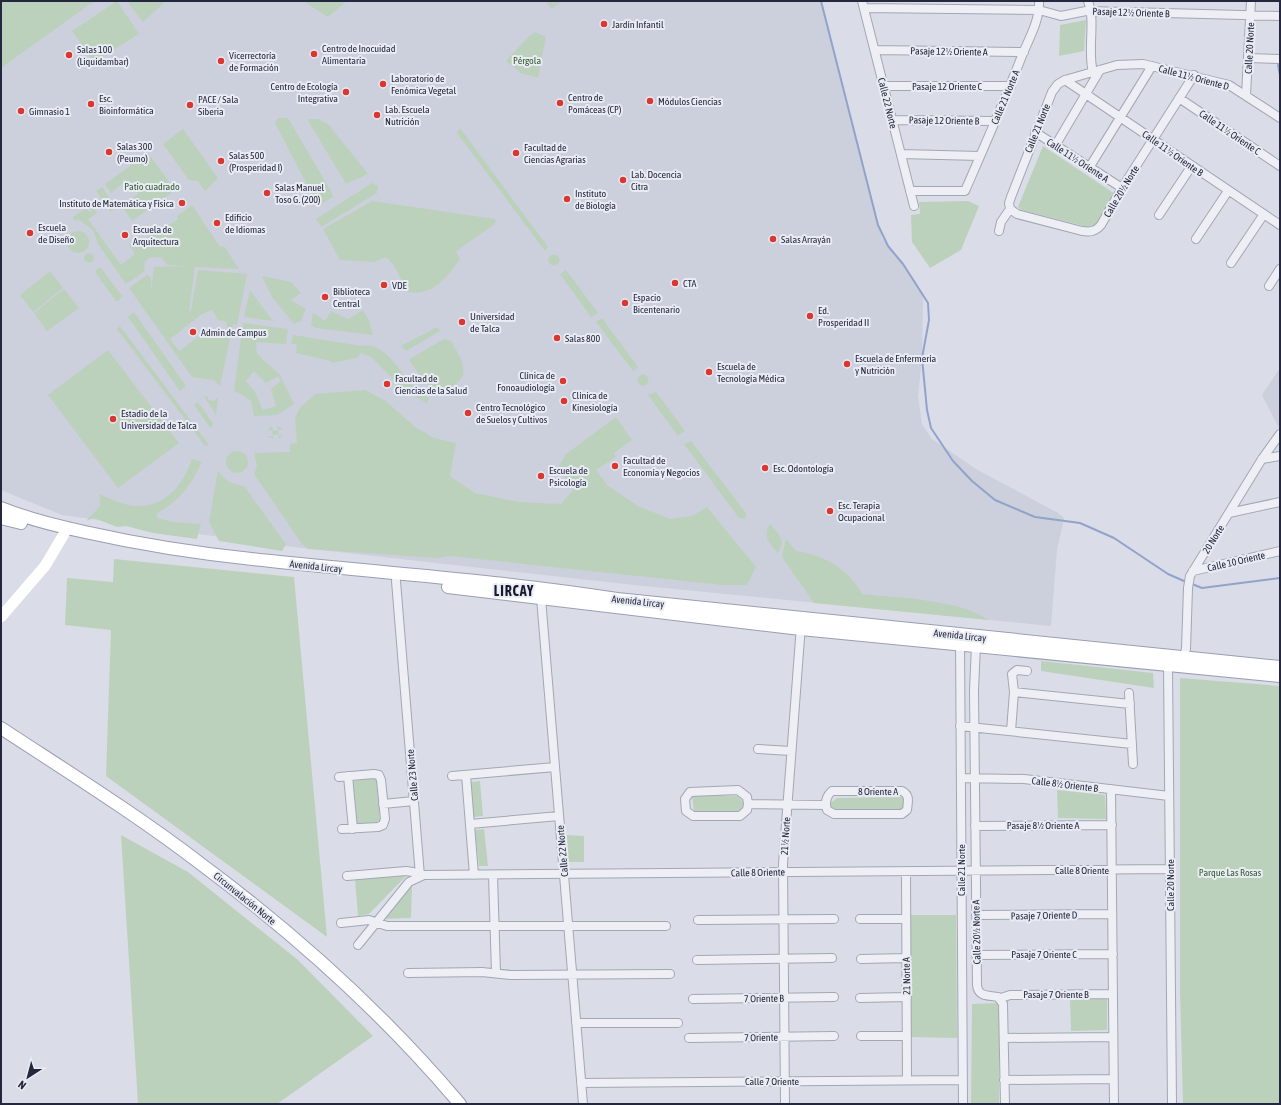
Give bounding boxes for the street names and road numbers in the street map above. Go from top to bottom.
street label: Pasaje 12½ Oriente B [1092,6,1170,19]
street label: Calle 20 Norte [1243,21,1256,74]
street label: Pasaje 12½ Oriente A [910,45,988,58]
street label: Calle 11½ Oriente D [1157,63,1231,92]
street label: Calle 21 Norte A [989,68,1022,126]
street label: Calle 22 Norte [876,77,899,130]
street label: Pasaje 12 Oriente C [912,81,983,92]
street label: Calle 21 Norte [1023,102,1052,154]
street label: Calle 11½ Oriente C [1197,108,1263,157]
street label: Pasaje 12 Oriente B [909,114,980,127]
street label: Calle 11½ Oriente B [1140,128,1205,179]
street label: Calle 11½ Oriente A [1045,136,1111,185]
street label: Calle 20½ Norte [1102,163,1141,219]
street label: 20 Norte [1200,523,1227,556]
street label: Calle 10 Oriente [1206,549,1266,573]
street label: Avenida Lircay [289,558,343,575]
street label: Avenida Lircay [611,593,665,610]
street label: Avenida Lircay [933,627,987,644]
street label: Calle 23 Norte [405,748,420,801]
street label: Calle 8½ Oriente B [1031,775,1099,794]
street label: 8 Oriente A [858,786,898,797]
street label: 21½ Norte [779,816,792,855]
street label: Pasaje 8½ Oriente A [1007,820,1079,831]
street label: Calle 22 Norte [555,824,570,877]
street label: Calle 21 Norte [956,844,967,896]
street label: Calle 20 Norte [1165,859,1176,911]
street label: Calle 8 Oriente [1055,865,1110,876]
street label: Calle 8 Oriente [731,867,786,878]
street label: Circunvalación Norte [211,870,278,927]
street label: Calle 20½ Norte A [970,899,983,964]
street label: Pasaje 7 Oriente D [1011,909,1078,922]
street label: Pasaje 7 Oriente C [1011,949,1077,960]
street label: 21 Norte A [901,957,912,995]
street label: Pasaje 7 Oriente B [1023,989,1089,1000]
street label: 7 Oriente B [744,993,784,1004]
street label: 7 Oriente [744,1032,778,1043]
street label: Calle 7 Oriente [745,1076,800,1087]

